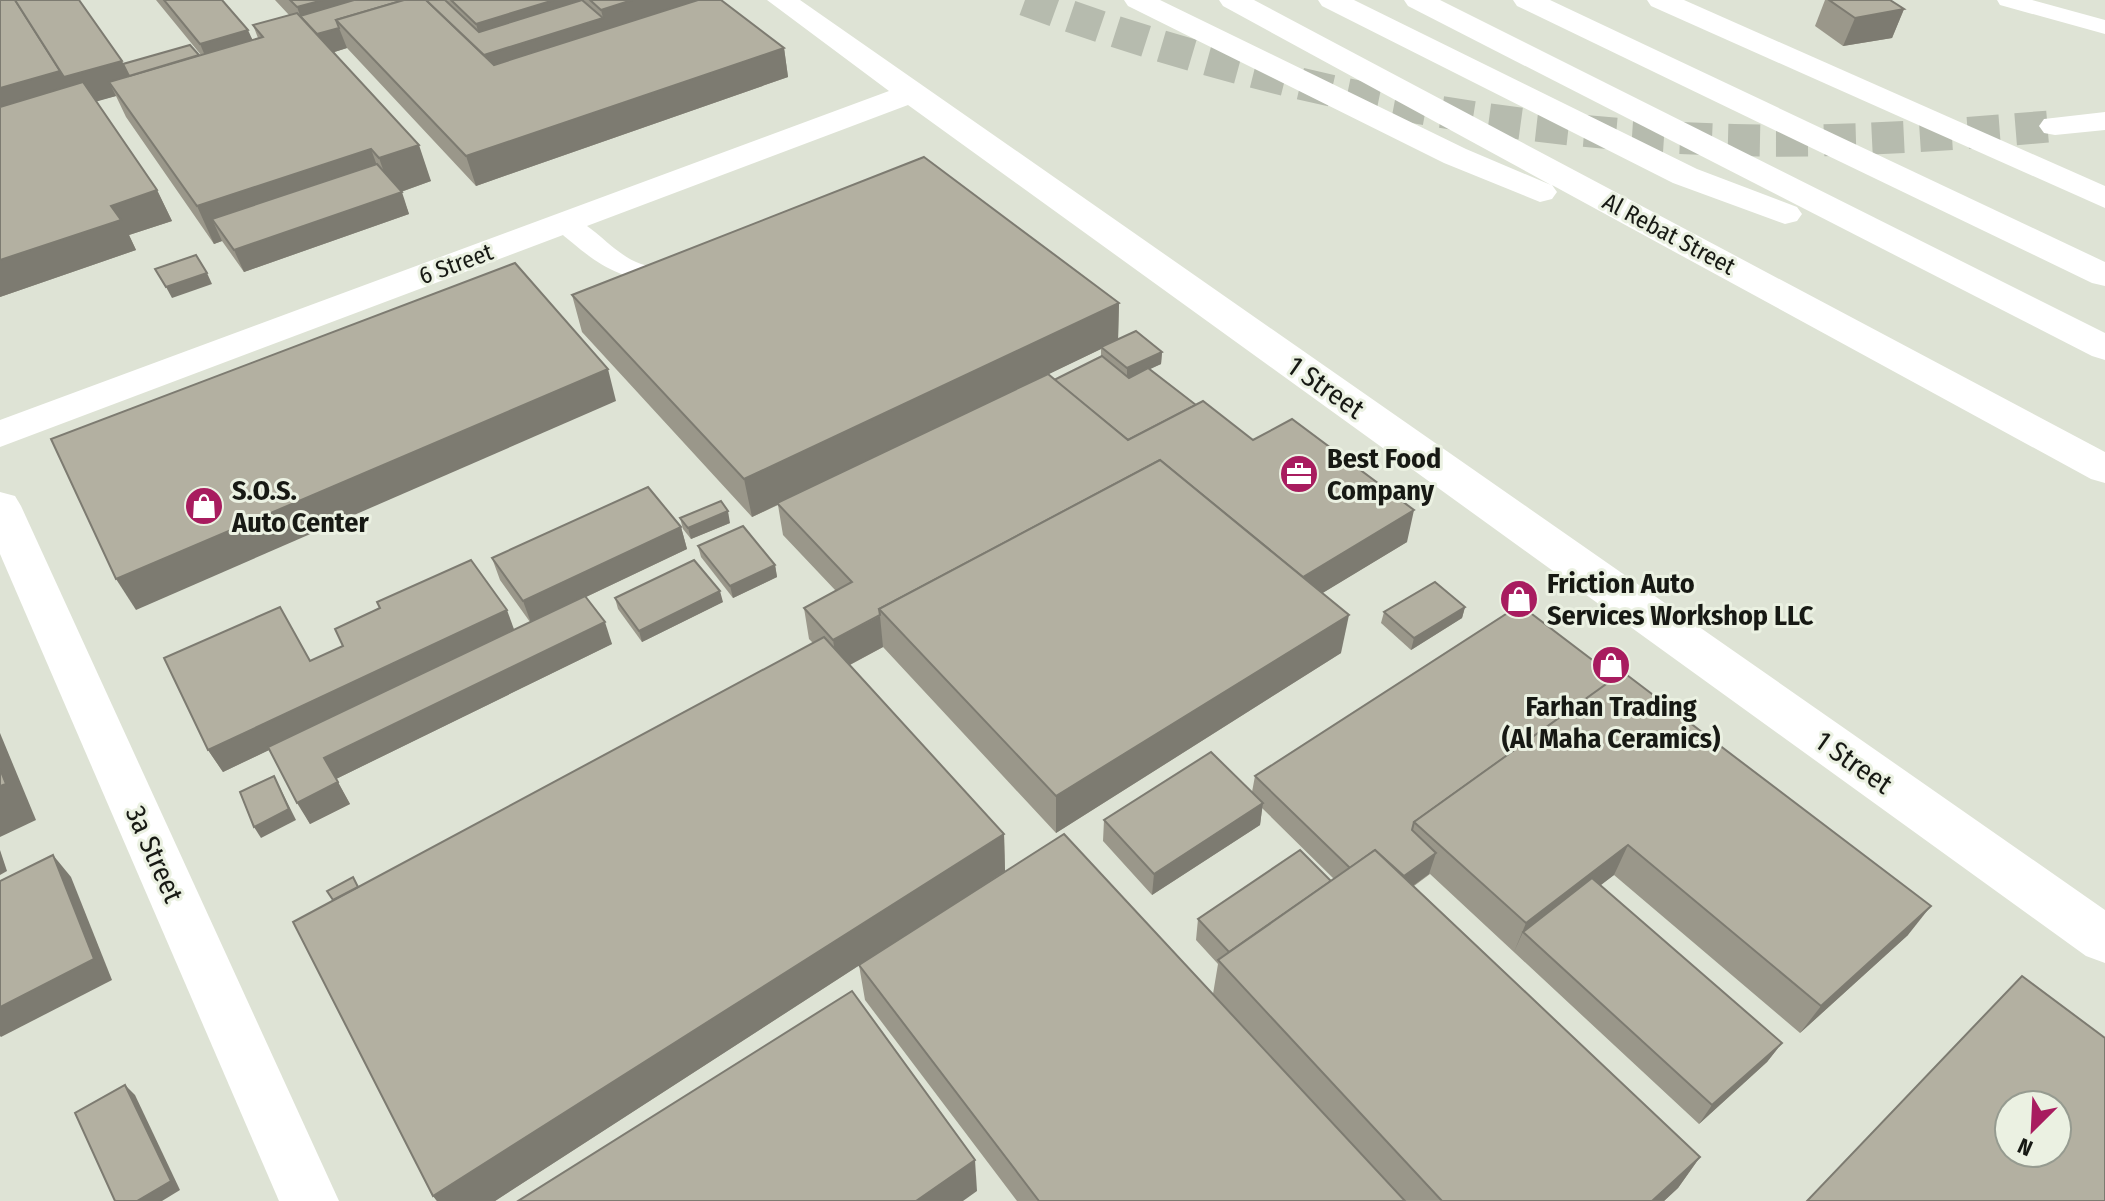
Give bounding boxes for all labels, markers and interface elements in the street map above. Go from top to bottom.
street label: Al Rebat Street [1598,187,1740,281]
street label: 6 Street [415,238,497,290]
street label: 1 Street [1281,349,1371,426]
place label: Best Food Company [1327,442,1441,507]
office icon: Best Food Company [1278,453,1320,495]
place label: S.O.S. Auto Center [231,474,369,539]
shop icon: S.O.S. Auto Center [183,485,225,527]
place label: Friction Auto Services Workshop LLC [1547,567,1814,632]
shop icon: Friction Auto Services Workshop LLC [1498,578,1540,620]
shop icon: Farhan Trading (Al Maha Ceramics) [1590,644,1632,686]
place label: Farhan Trading (Al Maha Ceramics) [1502,690,1721,755]
street label: 1 Street [1809,724,1899,801]
street label: 3a Street [119,801,191,908]
north arrow [1993,1089,2073,1169]
text: N [2014,1132,2037,1162]

